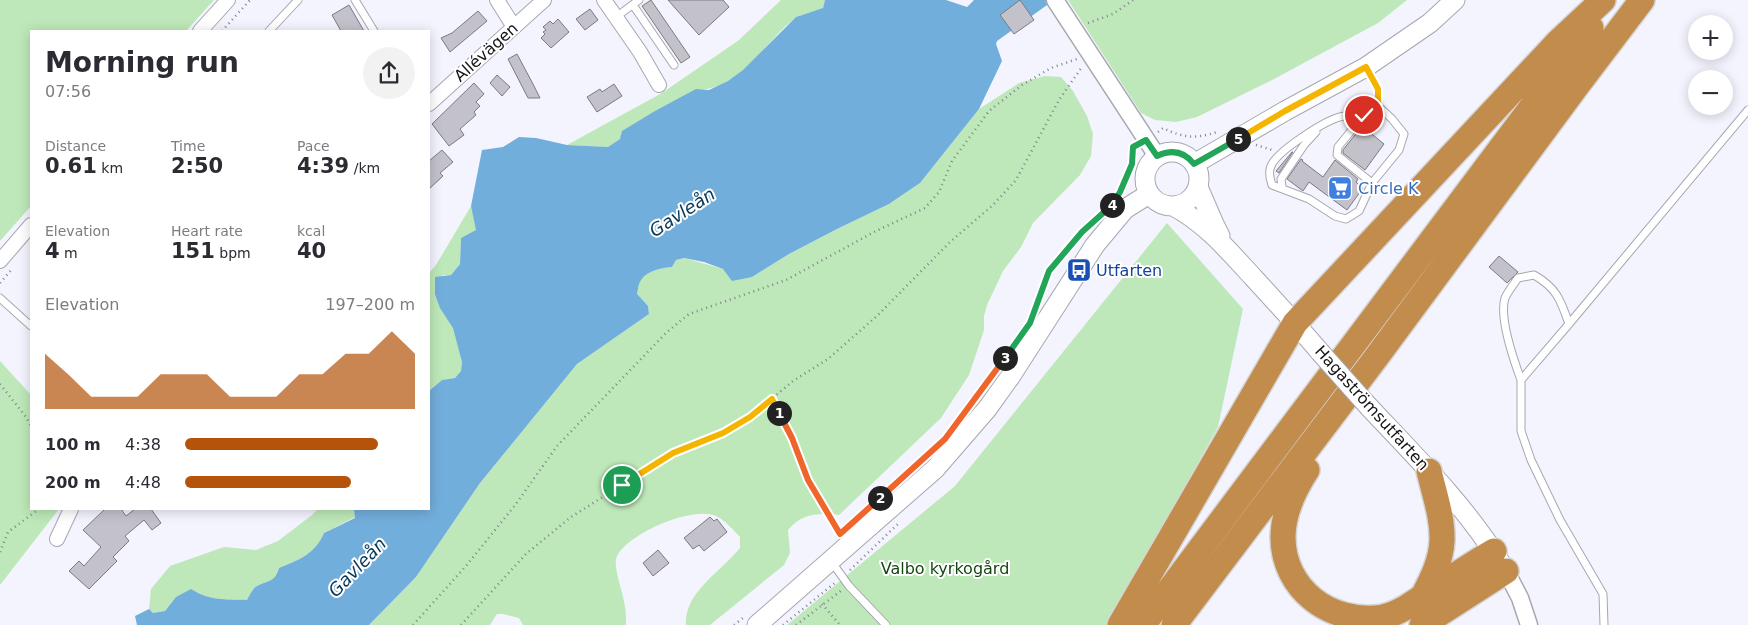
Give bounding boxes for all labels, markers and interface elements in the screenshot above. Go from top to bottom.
map controls [1688,15,1733,115]
button: + [1688,15,1733,60]
street label: Allévägen [450,18,522,86]
text: Morning run [45,46,239,79]
button: share [363,47,415,99]
button: − [1688,70,1733,115]
text: 07:56 [45,82,91,101]
pin [1343,94,1385,136]
icon: check [1350,101,1378,129]
pin: 5 [1226,126,1250,152]
text: 5 [1234,131,1243,147]
text: Distance [45,138,106,154]
text: Time [171,138,205,154]
text: Pace [297,138,330,154]
text: 0.61 [45,154,97,178]
text: 2:50 [171,154,223,178]
text: 4:39 [297,154,349,178]
text: km [97,160,123,176]
text: /km [349,160,380,176]
supermarket icon: Circle K [1327,175,1353,201]
place label: Circle K [1358,179,1419,198]
water label: Gavleån [645,183,719,241]
pin: 4 [1100,192,1124,218]
text: 4 [1108,197,1117,213]
text: Elevation [45,223,110,239]
text: Heart rate [171,223,243,239]
text: kcal [297,223,325,239]
text: 4 [45,239,60,263]
text: 151 [171,239,215,263]
text: 40 [297,239,326,263]
text: m [60,245,78,261]
text: bpm [215,245,251,261]
bus stop icon: Utfarten [1066,257,1092,283]
place label: Utfarten [1096,261,1162,280]
text: Elevation [45,295,119,314]
text: 197–200 m [325,295,415,314]
street label: Hagaströmsutfarten [1311,342,1433,474]
pin: 3 [992,346,1018,370]
text: 3 [1001,350,1010,366]
pin: 1 [766,400,792,426]
text: 1 [775,405,784,421]
text: 100 m [45,435,101,454]
text: 4:38 [125,435,161,454]
pin [601,464,643,506]
icon: arrive [608,471,636,499]
text: 200 m [45,473,101,492]
text: 4:48 [125,473,161,492]
pin: 2 [868,486,892,510]
text: 2 [876,490,885,506]
water label: Gavleån [324,533,390,601]
park label: Valbo kyrkogård [881,559,1009,578]

